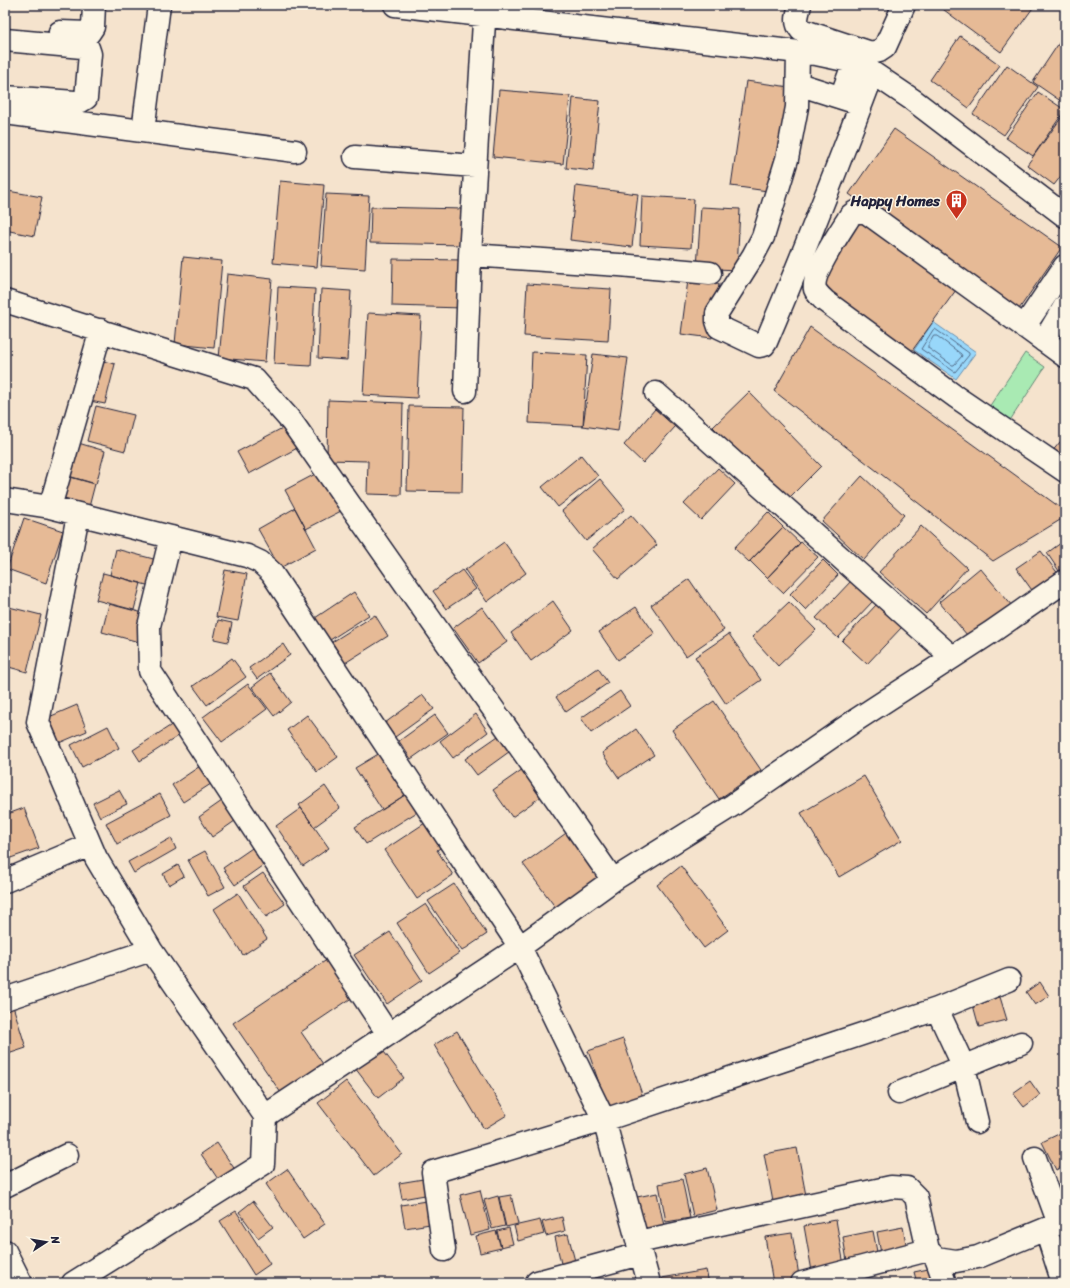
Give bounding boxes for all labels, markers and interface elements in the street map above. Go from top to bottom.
place label: Happy Homes [850,188,941,214]
building icon: Happy Homes [943,188,969,221]
north arrow [26,1222,66,1262]
text: N [45,1233,65,1246]

